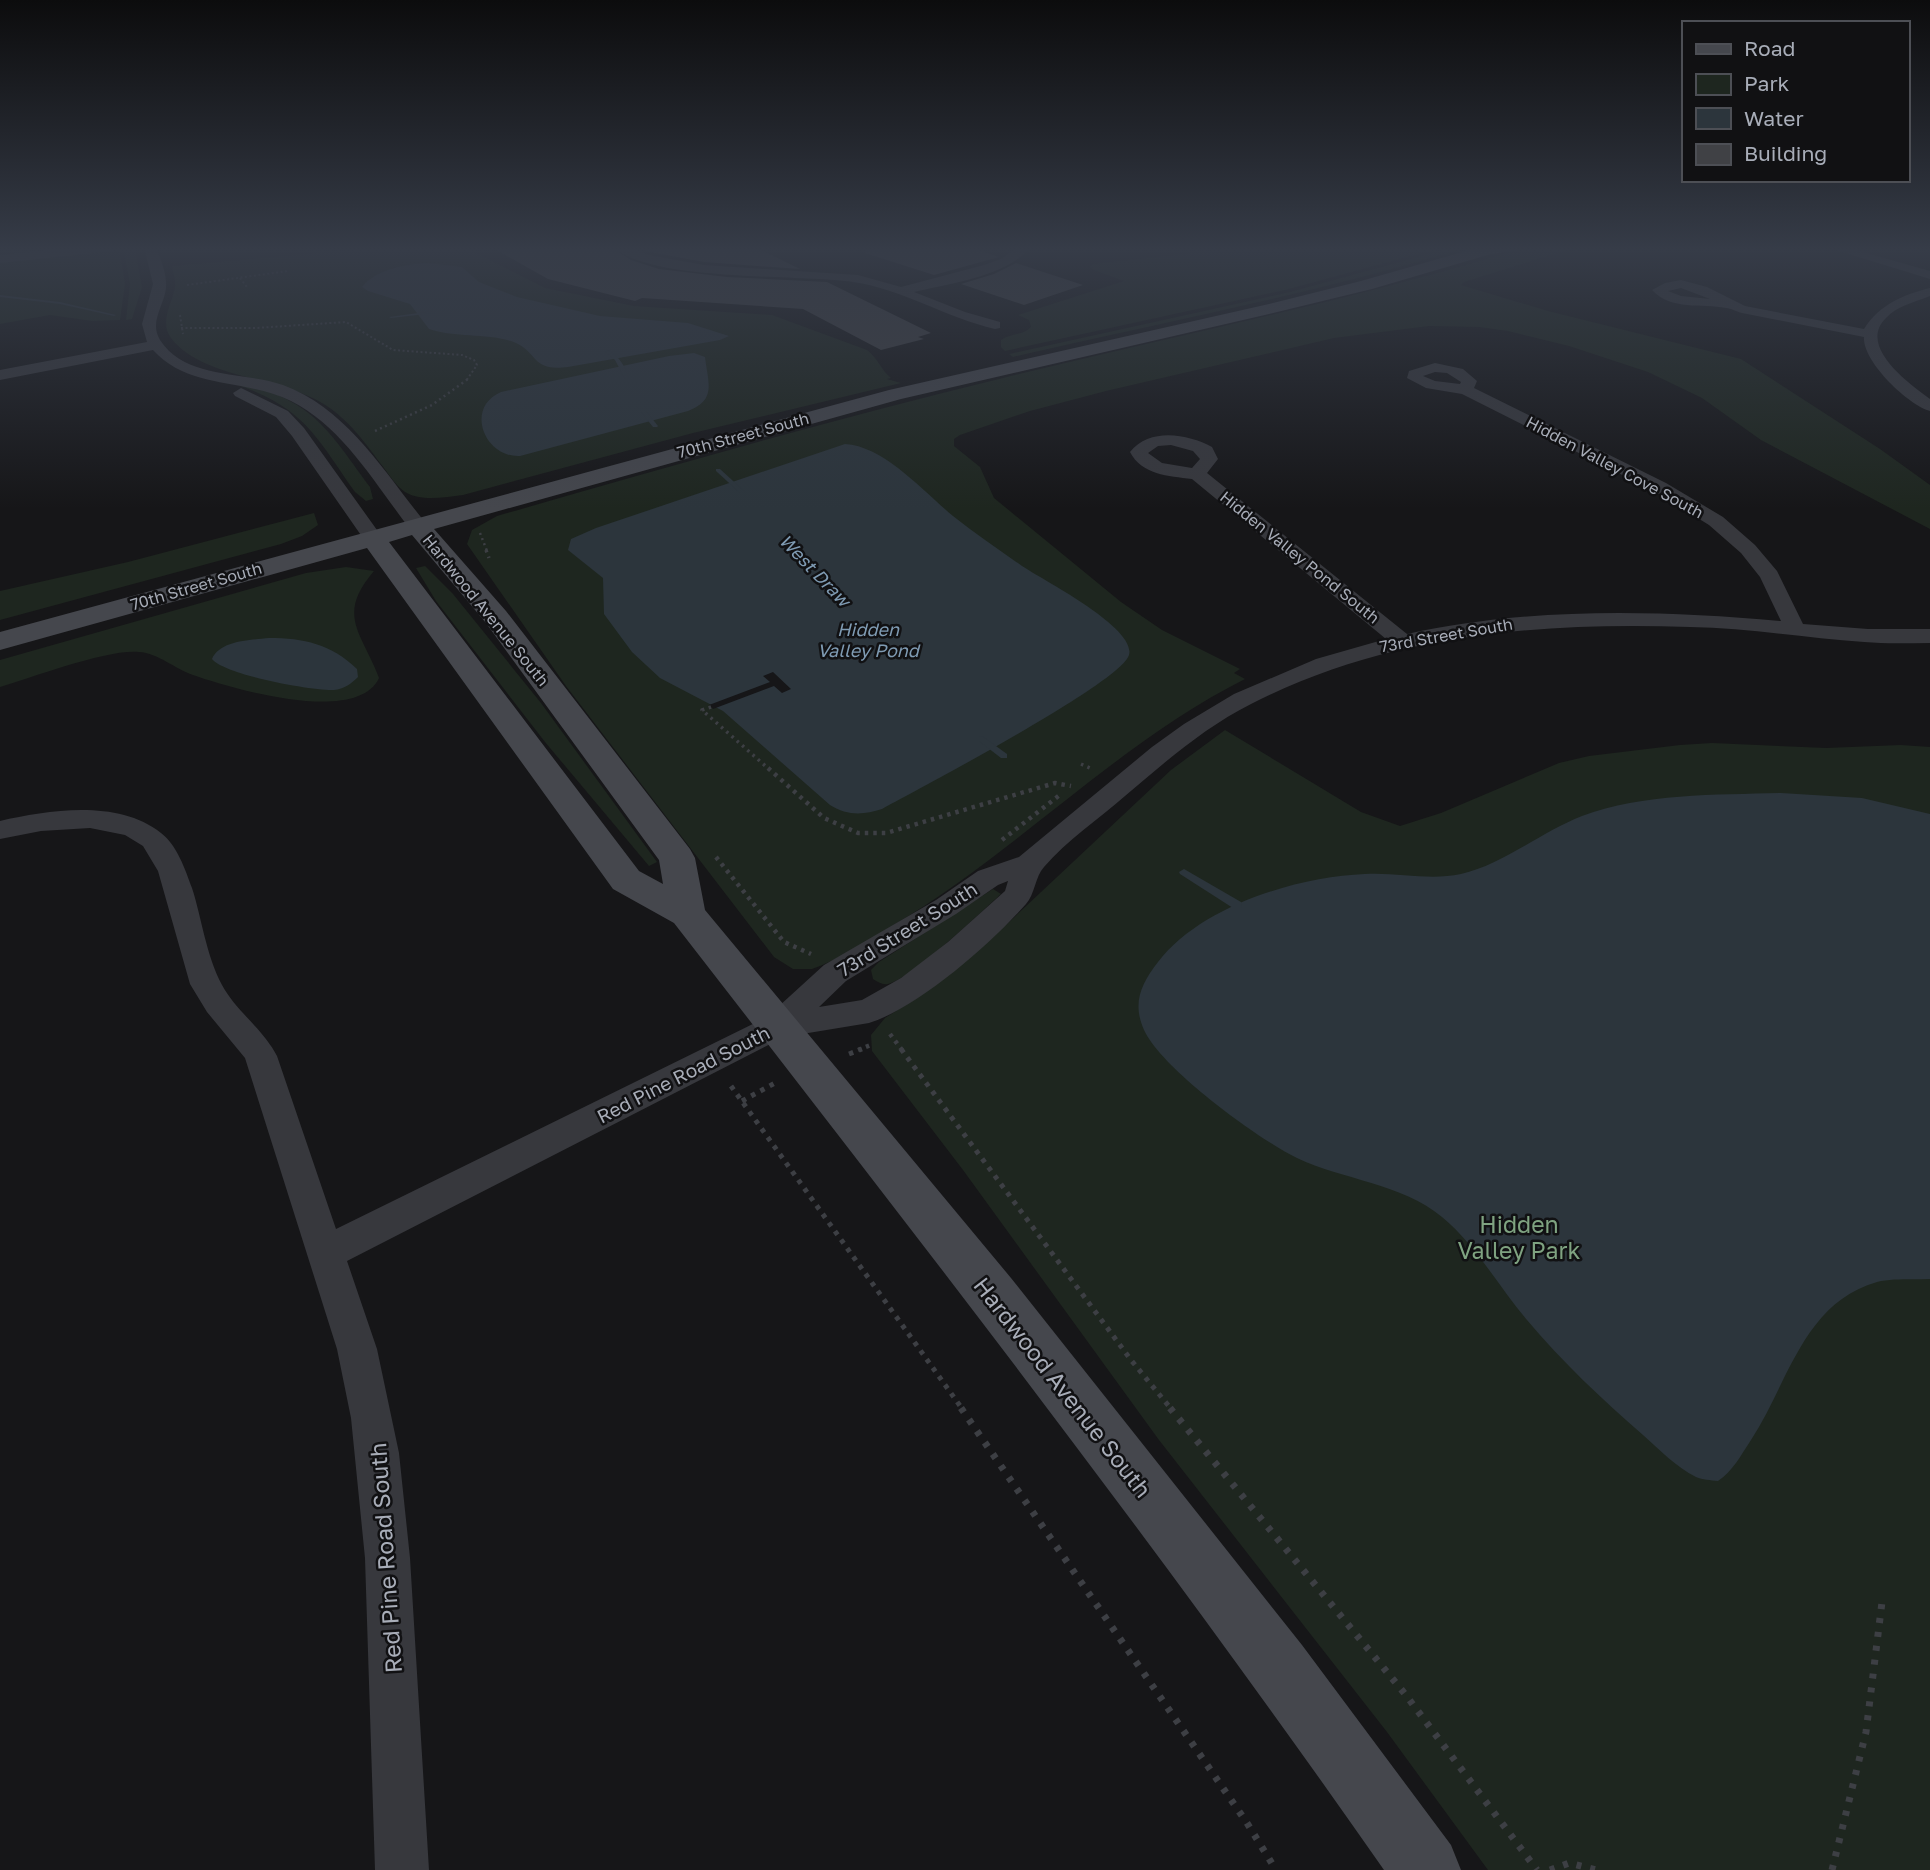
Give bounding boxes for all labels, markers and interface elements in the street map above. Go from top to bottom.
legend [1682,21,1909,182]
text: Road [1744,35,1795,61]
text: Park [1744,70,1790,96]
text: Water [1744,105,1804,131]
text: Building [1744,140,1827,166]
street label: 70th Street South [675,408,811,462]
street label: Hidden Valley Cove South [1523,412,1707,522]
street label: Hidden Valley Pond South [1216,486,1384,628]
water label: West Draw [775,529,857,613]
street label: Hardwood Avenue South [419,530,553,690]
street label: 70th Street South [128,558,264,614]
street label: 73rd Street South [1378,613,1514,657]
water label: Hidden Valley Pond [817,618,921,661]
street label: 73rd Street South [833,877,981,981]
street label: Red Pine Road South [593,1020,773,1128]
park label: Hidden Valley Park [1458,1210,1580,1264]
street label: Hardwood Avenue South [968,1271,1158,1503]
street label: Red Pine Road South [363,1442,407,1674]

